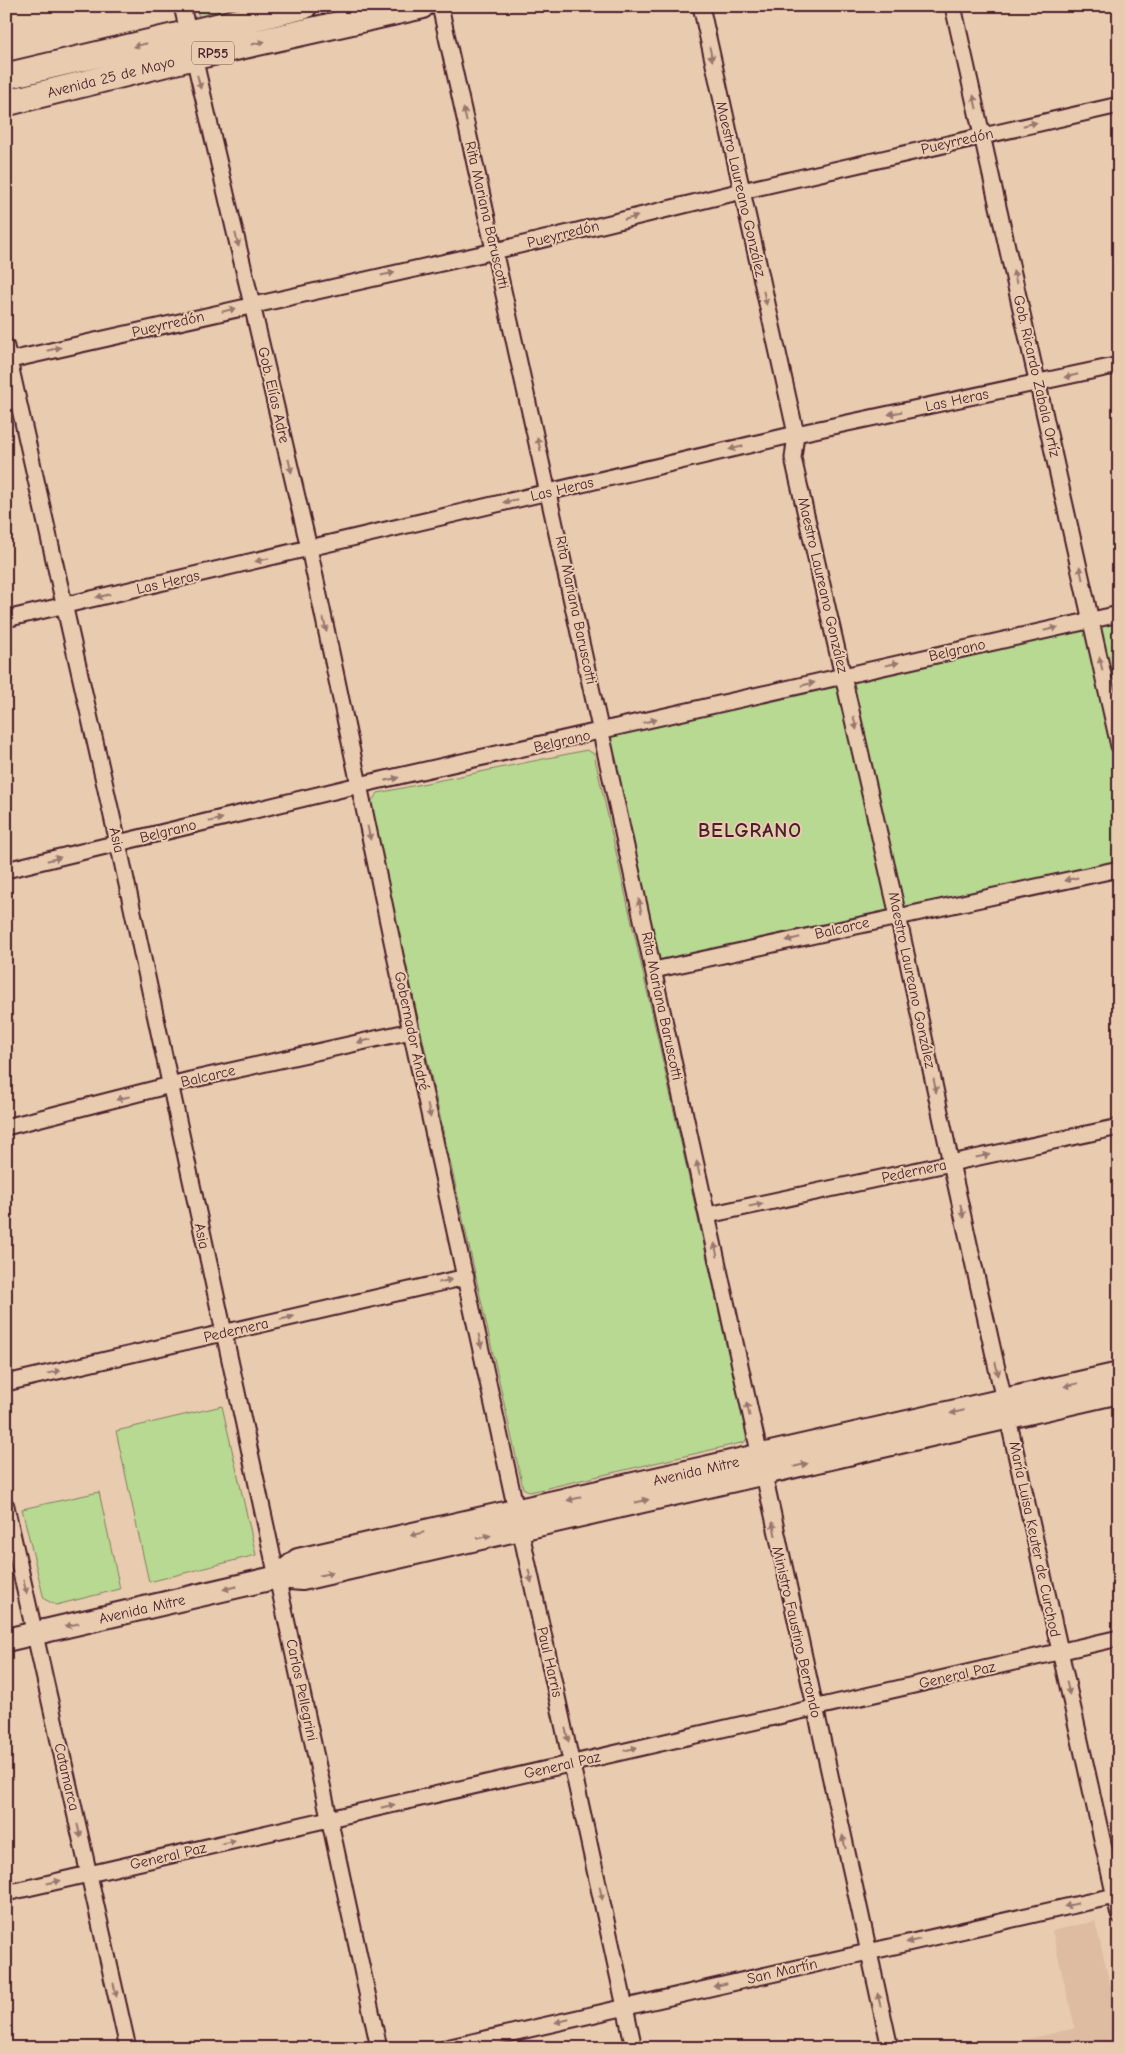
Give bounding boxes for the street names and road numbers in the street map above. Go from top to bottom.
road number: RP55 [192,42,234,64]
street label: Avenida 25 de Mayo [45,52,177,102]
street label: Maestro Laureano González [712,99,770,279]
street label: Pueyrredón [919,124,995,158]
street label: Rita Mariana Baruscotti [461,139,513,291]
street label: Pueyrredón [525,216,601,252]
street label: Gob. Ricardo Zabala Ortíz [1010,293,1064,459]
street label: Pueyrredón [130,307,206,341]
street label: Gob. Elías Adre [254,345,294,445]
street label: Las Heras [924,385,990,415]
street label: Las Heras [529,473,595,505]
street label: Maestro Laureano González [794,495,852,675]
street label: Rita Mariana Baruscotti [551,534,601,686]
street label: Las Heras [135,566,201,598]
street label: Belgrano [927,635,987,665]
street label: Belgrano [532,726,592,756]
street label: Belgrano [138,815,198,847]
street label: Asia [105,825,129,855]
street label: Maestro Laureano González [884,890,940,1070]
street label: Balcarce [813,913,872,943]
street label: Rita Mariana Baruscotti [637,930,687,1082]
street label: Gobernador André [391,970,433,1093]
street label: Balcarce [179,1061,238,1091]
street label: Pedernera [880,1155,948,1187]
street label: Asia [190,1221,214,1251]
street label: Pedernera [202,1314,270,1346]
street label: María Luisa Keuter de Curchod [1005,1439,1065,1639]
street label: Avenida Mitre [651,1452,741,1490]
street label: Ministro Faustino Berrondo [768,1544,826,1720]
street label: Avenida Mitre [97,1590,187,1628]
street label: Paul Harris [533,1625,567,1699]
street label: Carlos Pellegrini [282,1637,322,1743]
street label: General Paz [917,1657,997,1693]
street label: Catamarca [50,1741,84,1813]
street label: General Paz [522,1747,602,1783]
street label: General Paz [128,1838,208,1874]
street label: San Martín [745,1954,819,1988]

